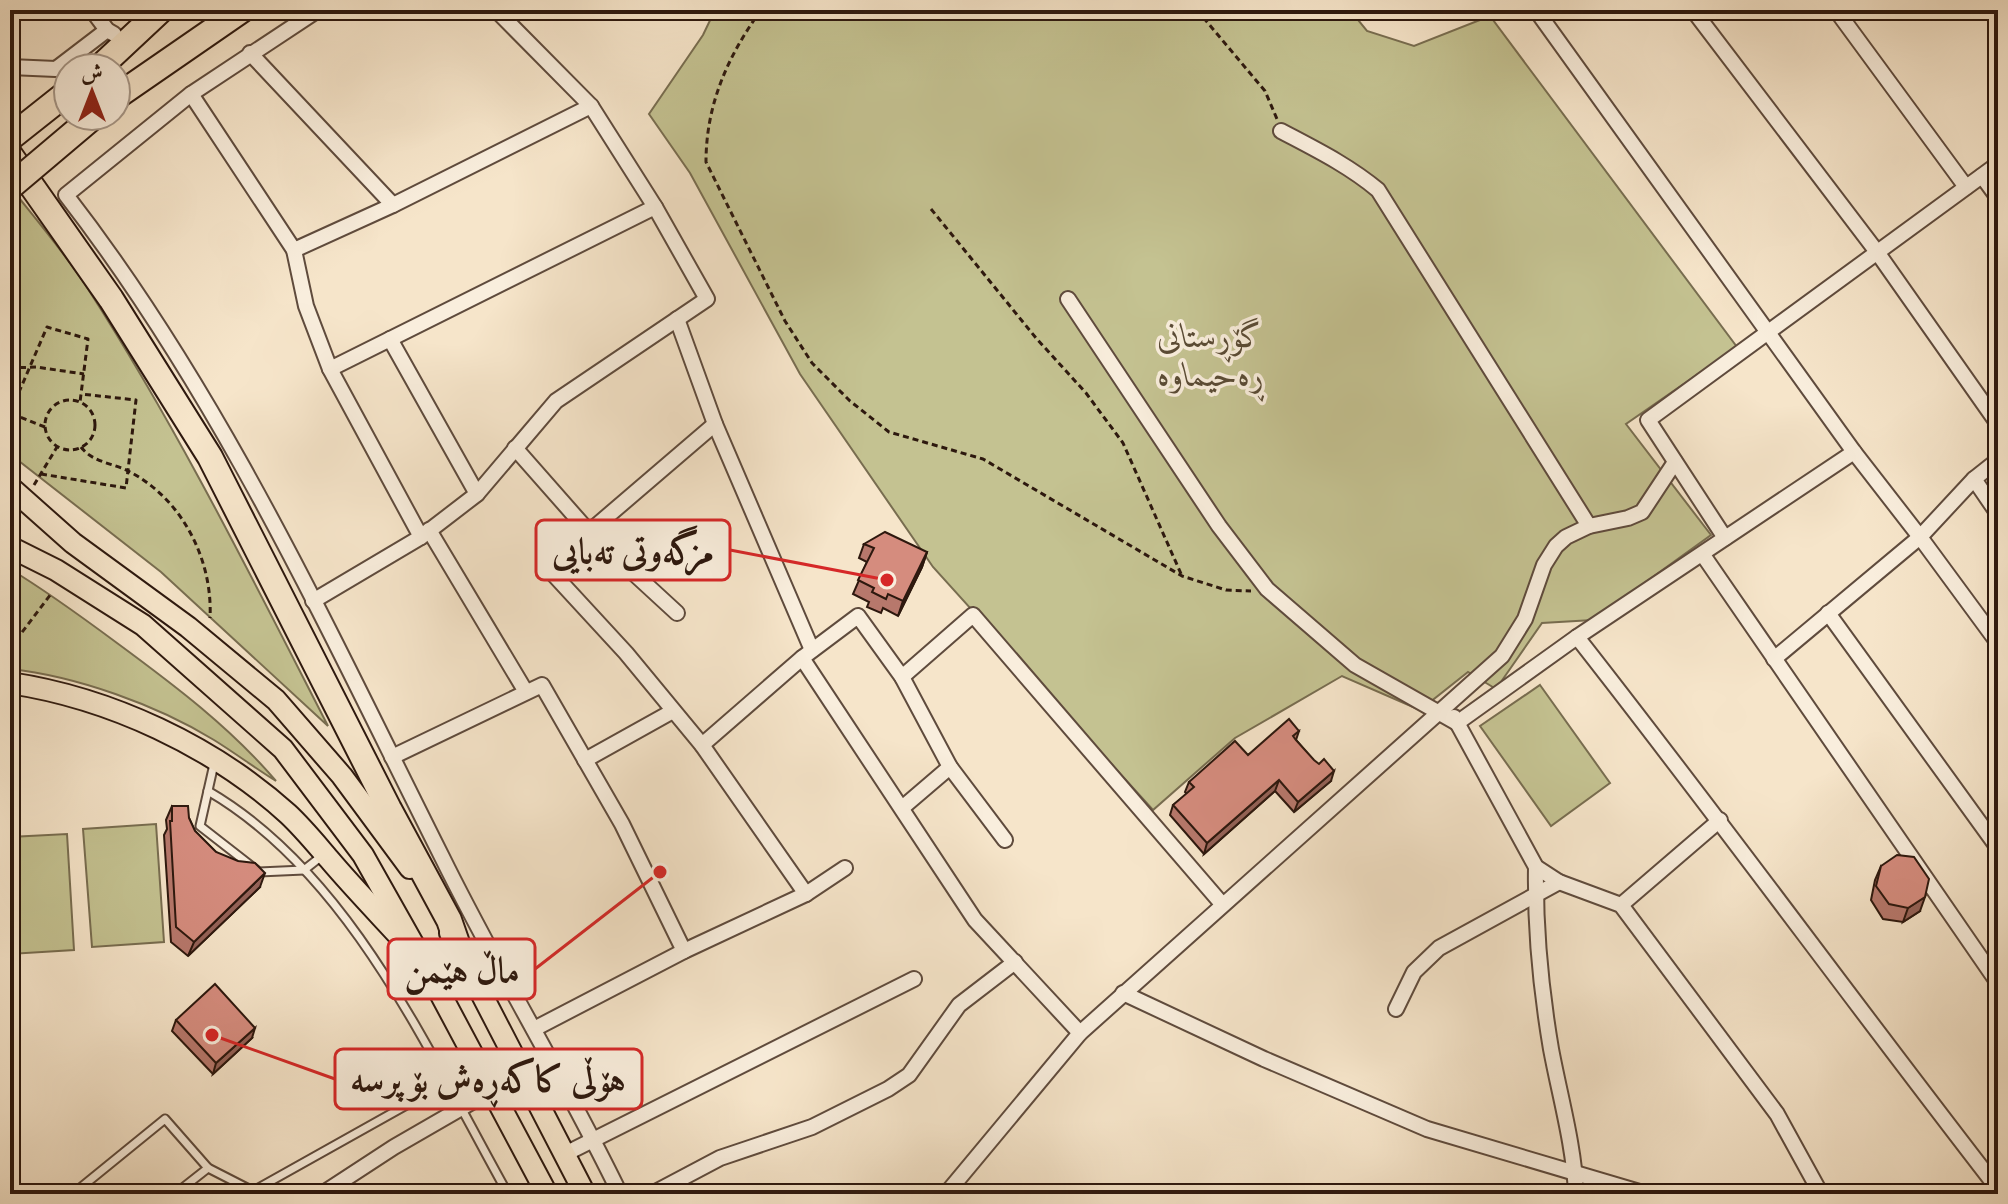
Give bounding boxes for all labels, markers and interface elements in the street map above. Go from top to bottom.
north arrow [52,52,132,132]
text: ش [81,59,103,87]
park label: گۆڕستانی ڕەحیماوە [1157,315,1265,402]
callout: مزگەوتی تەبایی [536,520,730,580]
text: مزگەوتی تەبایی [551,525,714,576]
callout: ماڵ هێمن [388,939,535,999]
text: ماڵ هێمن [404,948,520,995]
callout: هۆڵی کاکەڕەش بۆ پرسە [335,1049,642,1109]
text: هۆڵی کاکەڕەش بۆ پرسە [350,1057,626,1108]

